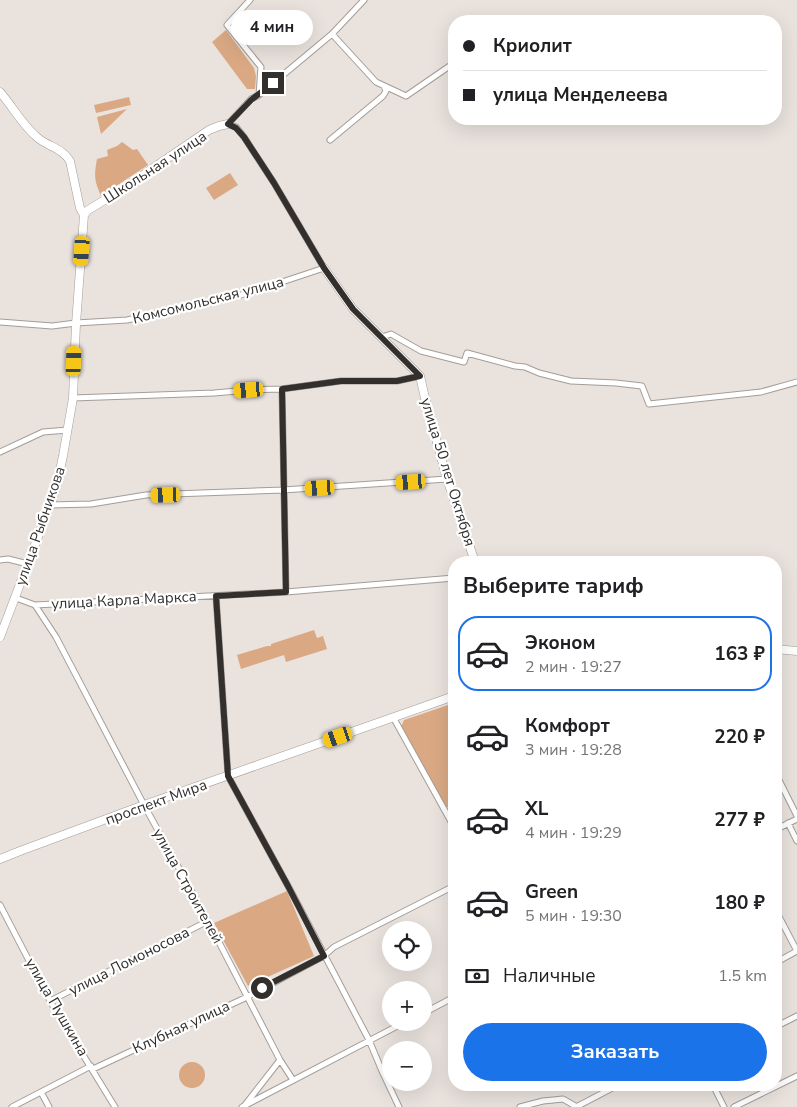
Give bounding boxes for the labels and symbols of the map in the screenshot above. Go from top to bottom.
callout: 4 мин [232,11,314,46]
route end [262,72,284,94]
street label: Школьная улица [100,126,210,208]
car [73,236,90,266]
street label: Комсомольская улица [130,272,286,328]
car [65,346,82,376]
car [233,381,264,399]
street label: улица 50 лет Октября [416,395,480,549]
street label: улица Рыбникова [10,464,70,588]
car [395,473,426,491]
car [304,480,335,496]
car [150,487,181,503]
street label: улица Карла Маркса [51,586,197,614]
car [321,725,354,749]
street label: проспект Мира [102,774,210,830]
street label: улица Строителей [148,825,228,947]
street label: улица Ломоносова [65,922,193,1000]
street label: улица Пушкина [21,954,93,1060]
route start [251,977,273,999]
street label: Клубная улица [129,996,233,1058]

